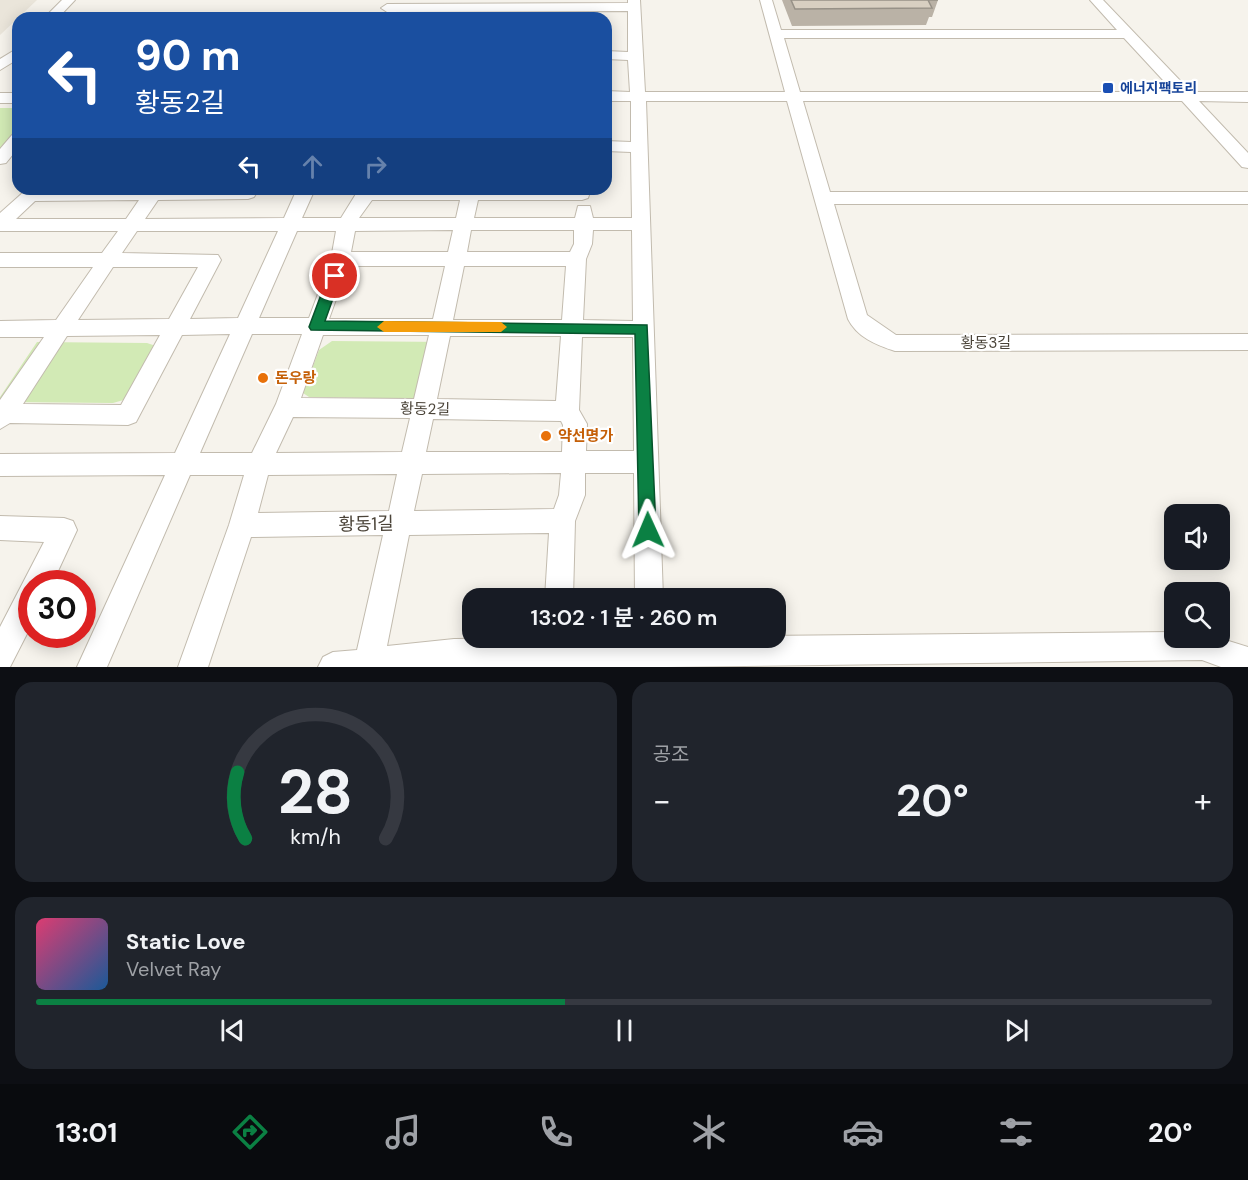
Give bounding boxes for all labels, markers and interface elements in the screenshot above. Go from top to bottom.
text: 90 m [135,28,241,83]
icon: left [36,36,114,114]
place label: 에너지팩토리 [1120,79,1197,97]
marker: 에너지팩토리 [1101,81,1115,95]
text: 황동2길 [135,85,225,120]
icon: left [233,150,266,183]
icon: ahead [296,150,329,183]
icon: right [359,150,392,183]
pin [309,250,360,301]
icon: arrive [318,259,351,292]
street label: 황동3길 [961,333,1011,353]
place label: 돈우랑 [275,368,317,388]
marker: 돈우랑 [256,371,270,385]
street label: 황동2길 [400,399,450,419]
place label: 약선명가 [558,426,613,446]
marker: 약선명가 [539,429,553,443]
position arrow [616,498,680,562]
map controls [1164,504,1230,648]
button: sound [1164,504,1230,570]
street label: 황동1길 [338,512,394,536]
speed limit sign: 30 [18,570,96,648]
button: search [1164,582,1230,648]
text: 13:02 · 1 분 · 260 m [531,603,717,632]
text: 공조 [653,741,689,767]
text: 28 [278,751,353,832]
text: 20° [896,771,969,830]
text: − [653,779,671,822]
text: + [1194,779,1212,822]
text: km/h [290,823,341,851]
text: Static Love [126,927,246,956]
text: Velvet Ray [126,956,221,982]
icon: previous [216,1014,249,1047]
icon: pause [608,1014,641,1047]
icon: next [1000,1014,1033,1047]
icon: directions [229,1111,271,1153]
icon: music [382,1111,424,1153]
icon: phone [535,1111,577,1153]
icon: climate [688,1111,730,1153]
icon: car [842,1111,884,1153]
icon: filters [995,1111,1037,1153]
text: 13:01 [56,1115,117,1150]
text: 20° [1148,1115,1192,1150]

